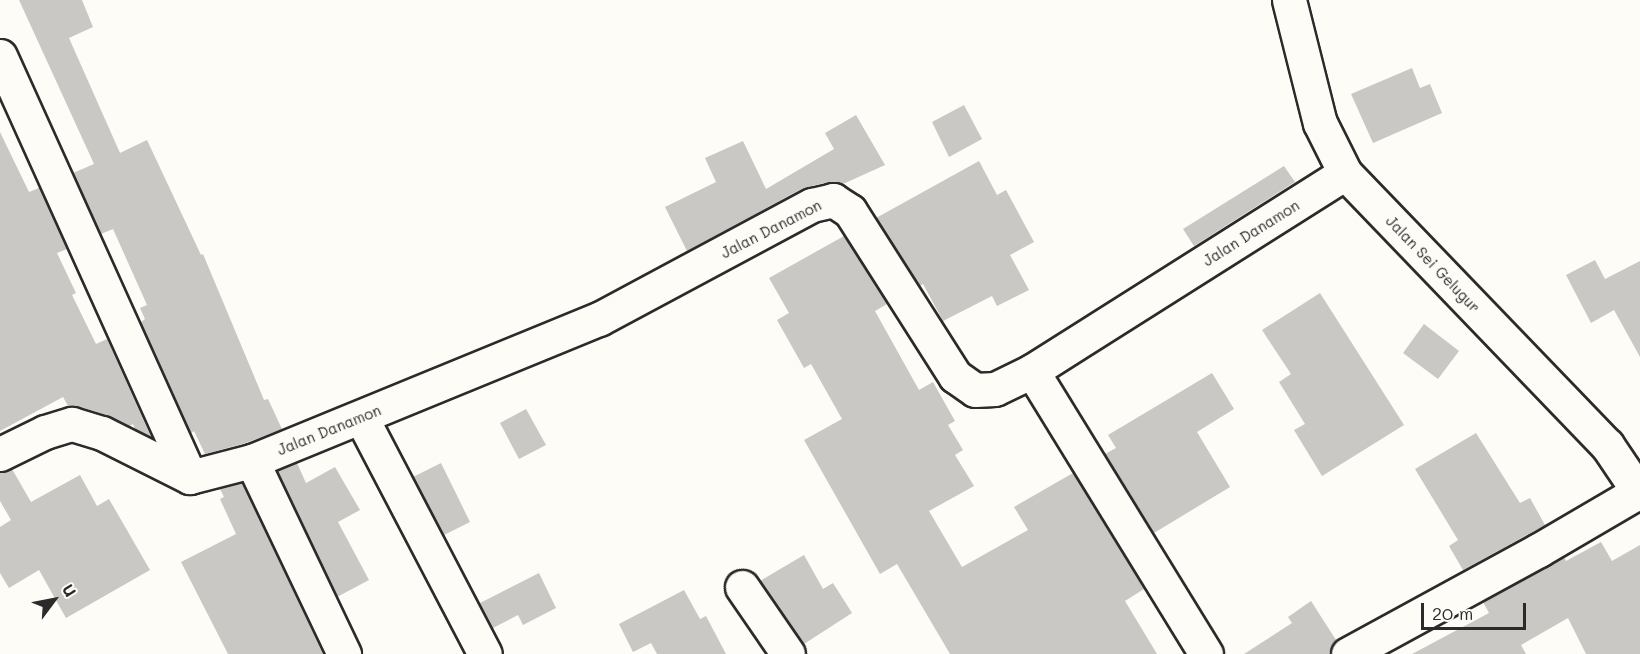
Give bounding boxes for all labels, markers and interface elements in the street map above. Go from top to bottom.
street label: Jalan Danamon [718,196,824,262]
street label: Jalan Danamon [1199,196,1303,270]
street label: Jalan Sei Gelugur [1382,212,1484,316]
street label: Jalan Danamon [275,401,383,459]
north arrow [24,570,84,630]
text: U [58,580,82,601]
scale bar [1424,591,1529,629]
text: 20 m [1432,601,1473,625]

